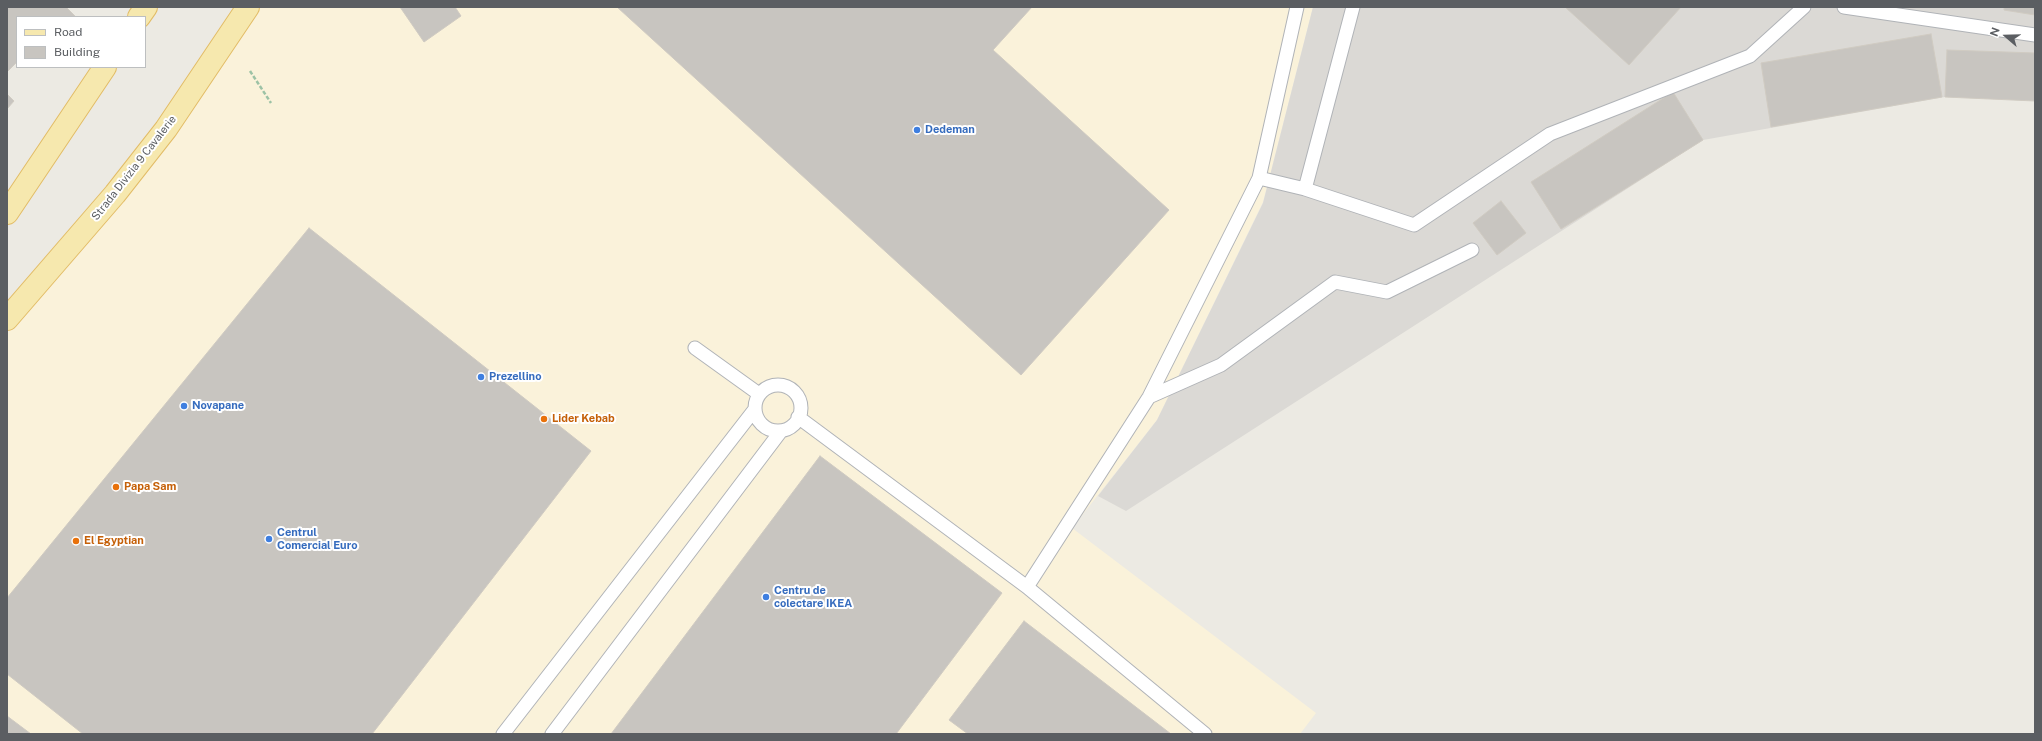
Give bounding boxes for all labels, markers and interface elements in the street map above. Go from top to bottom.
legend [16,16,146,68]
north arrow [1986,16,2026,56]
text: Road [54,25,82,39]
text: N [1988,26,2002,38]
text: Building [54,45,100,59]
street label: Strada Divizia 9 Cavalerie [89,113,179,223]
place label: Dedeman [925,123,975,137]
marker: Dedeman [912,125,922,135]
place label: Prezellino [489,370,541,384]
marker: Prezellino [476,372,486,382]
place label: Novapane [192,399,244,413]
marker: Novapane [179,401,189,411]
place label: Lider Kebab [552,412,615,426]
marker: Lider Kebab [539,414,549,424]
place label: Papa Sam [124,480,176,494]
marker: Papa Sam [111,482,121,492]
place label: Centrul Comercial Euro [277,526,358,552]
place label: El Egyptian [84,534,144,548]
marker: Centrul Comercial Euro [264,534,274,544]
marker: El Egyptian [71,536,81,546]
place label: Centru de colectare IKEA [774,584,852,610]
marker: Centru de colectare IKEA [761,592,771,602]

